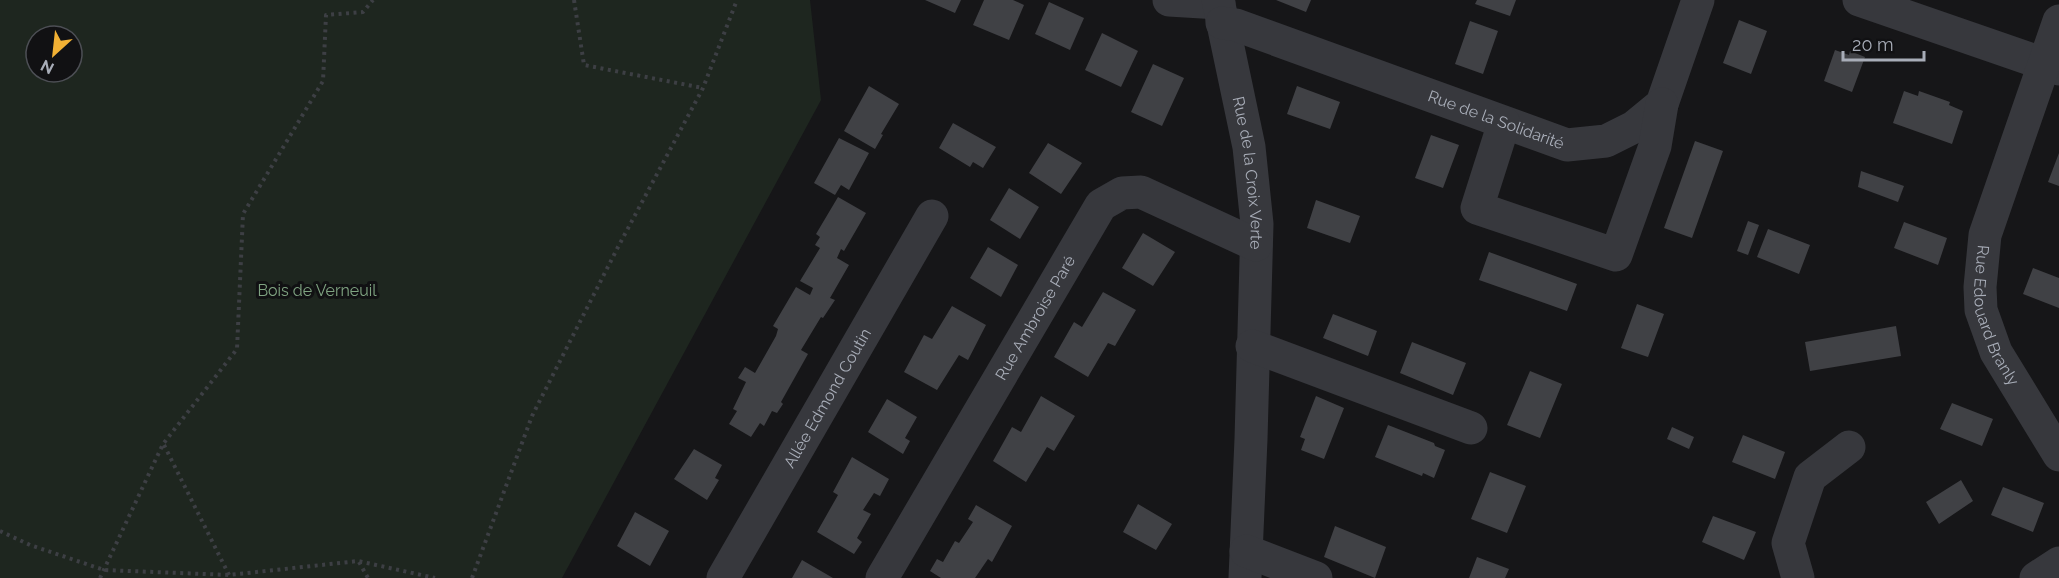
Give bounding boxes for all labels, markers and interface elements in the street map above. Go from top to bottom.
north arrow [24,24,84,84]
scale bar [1843,24,1924,62]
text: 20 m [1852,34,1894,55]
text: N [38,56,57,78]
street label: Rue de la Solidarité [1426,86,1567,153]
street label: Rue de la Croix Verte [1229,95,1267,250]
street label: Rue Edouard Branly [1970,244,2024,389]
street label: Rue Ambroise Paré [991,252,1079,383]
park label: Bois de Verneuil [257,281,377,300]
street label: Allée Edmond Coutin [779,325,875,471]

